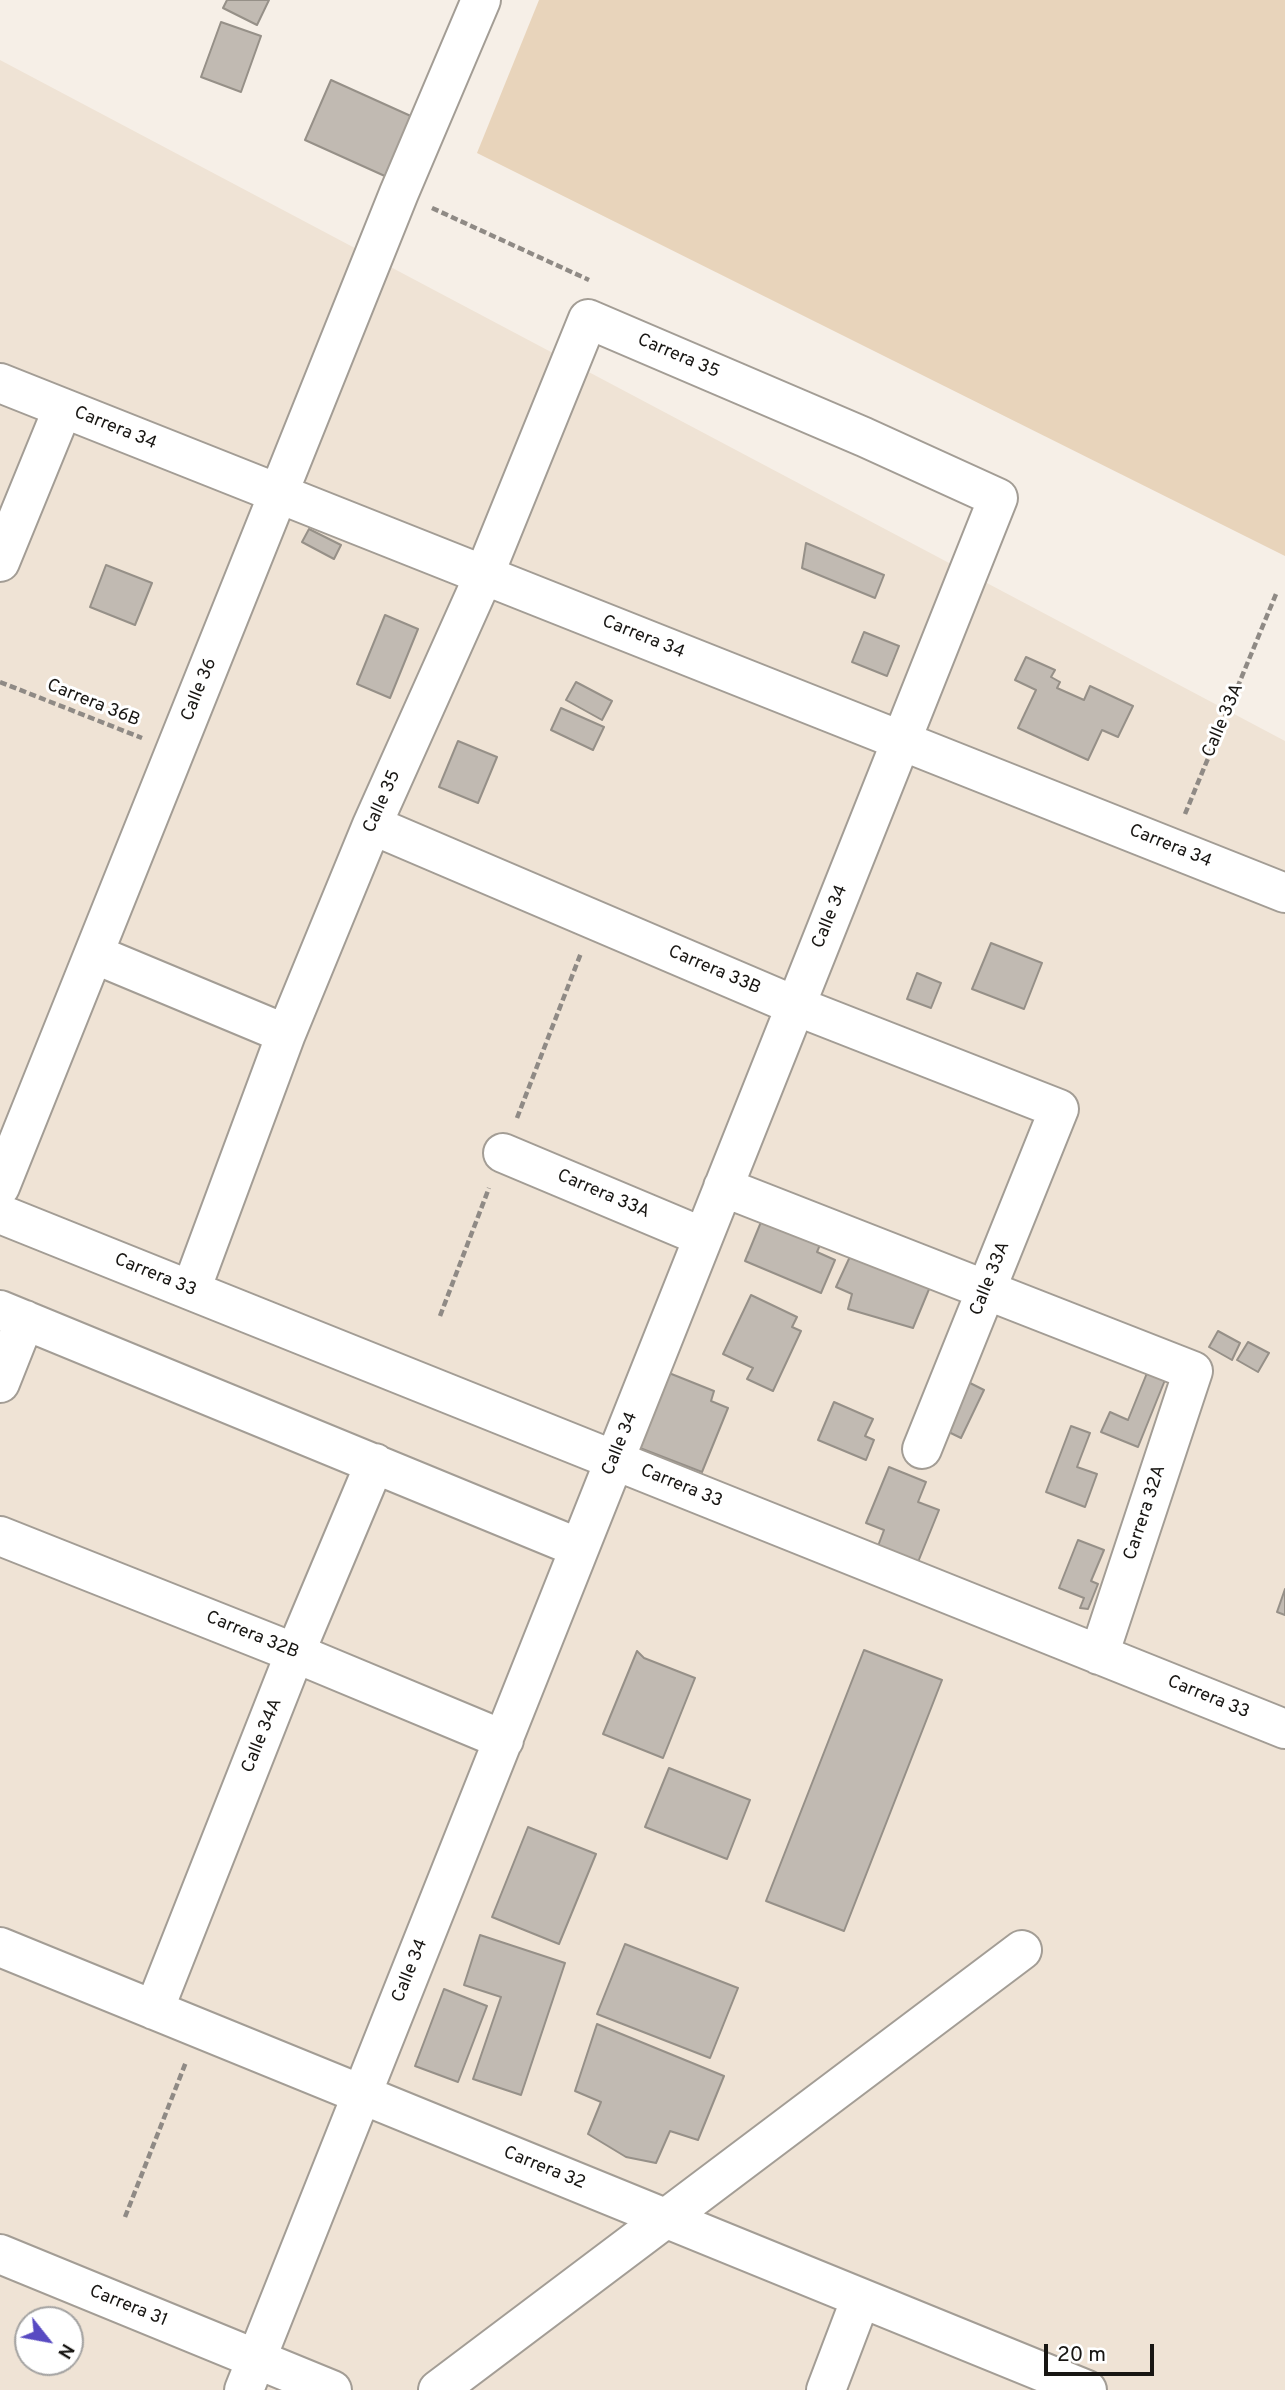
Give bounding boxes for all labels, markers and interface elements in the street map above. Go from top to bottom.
street label: Carrera 35 [634,330,722,384]
street label: Carrera 34 [71,403,159,455]
street label: Carrera 34 [599,612,687,664]
street label: Calle 36 [178,655,222,725]
street label: Carrera 36B [43,676,143,732]
street label: Calle 33A [1199,681,1249,761]
street label: Calle 35 [360,767,406,837]
street label: Carrera 34 [1126,821,1214,873]
street label: Calle 34 [809,882,853,952]
street label: Carrera 33B [664,942,764,1000]
street label: Carrera 33A [553,1166,653,1224]
street label: Calle 33A [966,1239,1016,1319]
street label: Carrera 33 [111,1250,199,1302]
street label: Calle 34 [599,1409,643,1479]
street label: Carrera 33 [637,1461,725,1513]
street label: Carrera 32A [1120,1463,1172,1563]
street label: Carrera 32B [202,1608,302,1664]
street label: Carrera 33 [1164,1672,1252,1724]
street label: Calle 34A [238,1696,288,1776]
street label: Calle 34 [389,1936,433,2006]
street label: Carrera 32 [500,2143,588,2195]
street label: Carrera 31 [86,2282,170,2332]
north arrow [14,2306,84,2376]
scale bar [1047,2330,1157,2374]
text: N [51,2339,79,2363]
text: 20 m [1057,2342,1106,2369]

